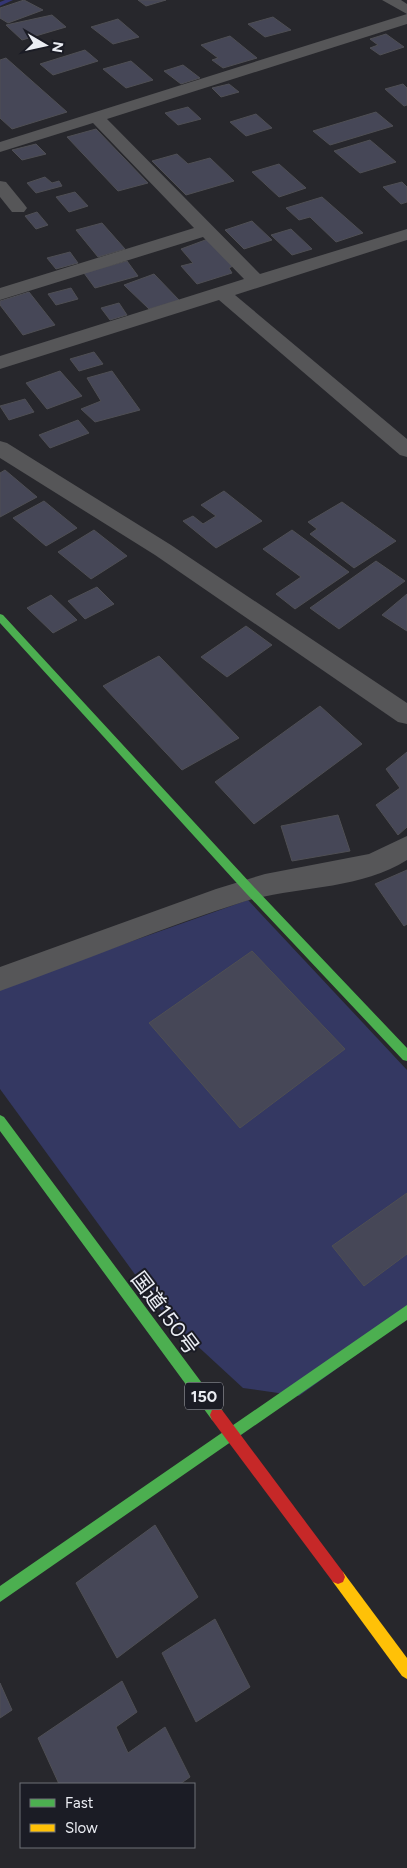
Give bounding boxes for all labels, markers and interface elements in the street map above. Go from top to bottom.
north arrow [20,20,70,70]
text: N [48,40,67,54]
street label: 国道150号 [126,1266,205,1359]
road number: 150 [185,1382,223,1410]
legend [20,1783,195,1848]
text: Fast [65,1794,94,1812]
text: Slow [65,1819,98,1837]

